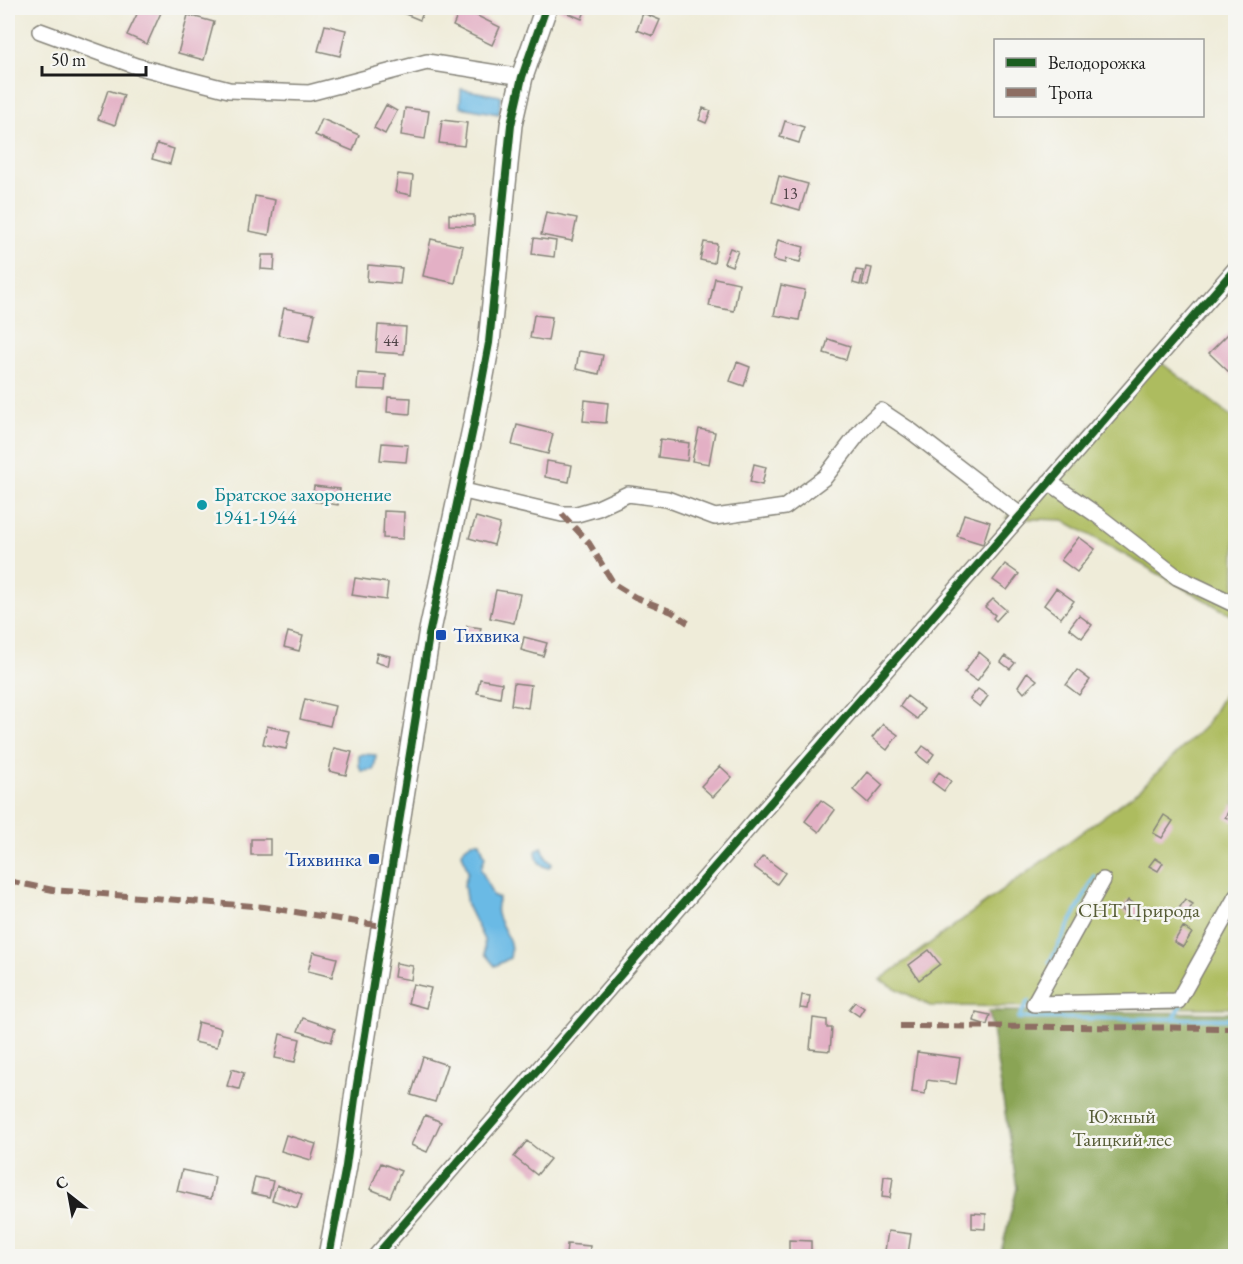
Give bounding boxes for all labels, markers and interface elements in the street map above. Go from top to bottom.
scale bar [42,39,146,77]
legend [994,39,1204,117]
text: 50 m [51,48,86,71]
text: Велодорожка [1048,51,1147,74]
text: Тропа [1048,81,1094,104]
house number: 13 [782,183,798,204]
house number: 44 [383,330,399,351]
place label: Братское захоронение 1941-1944 [214,481,392,530]
marker: Братское захоронение 1941-1944 [195,498,209,512]
place label: Тихвика [453,622,520,648]
marker: Тихвика [434,628,448,642]
place label: Тихвинка [285,846,362,872]
marker: Тихвинка [367,852,381,866]
park label: СНТ Природа [1078,897,1200,923]
park label: Южный Таицкий лес [1072,1103,1172,1152]
north arrow [39,1165,99,1225]
text: С [51,1171,72,1194]

